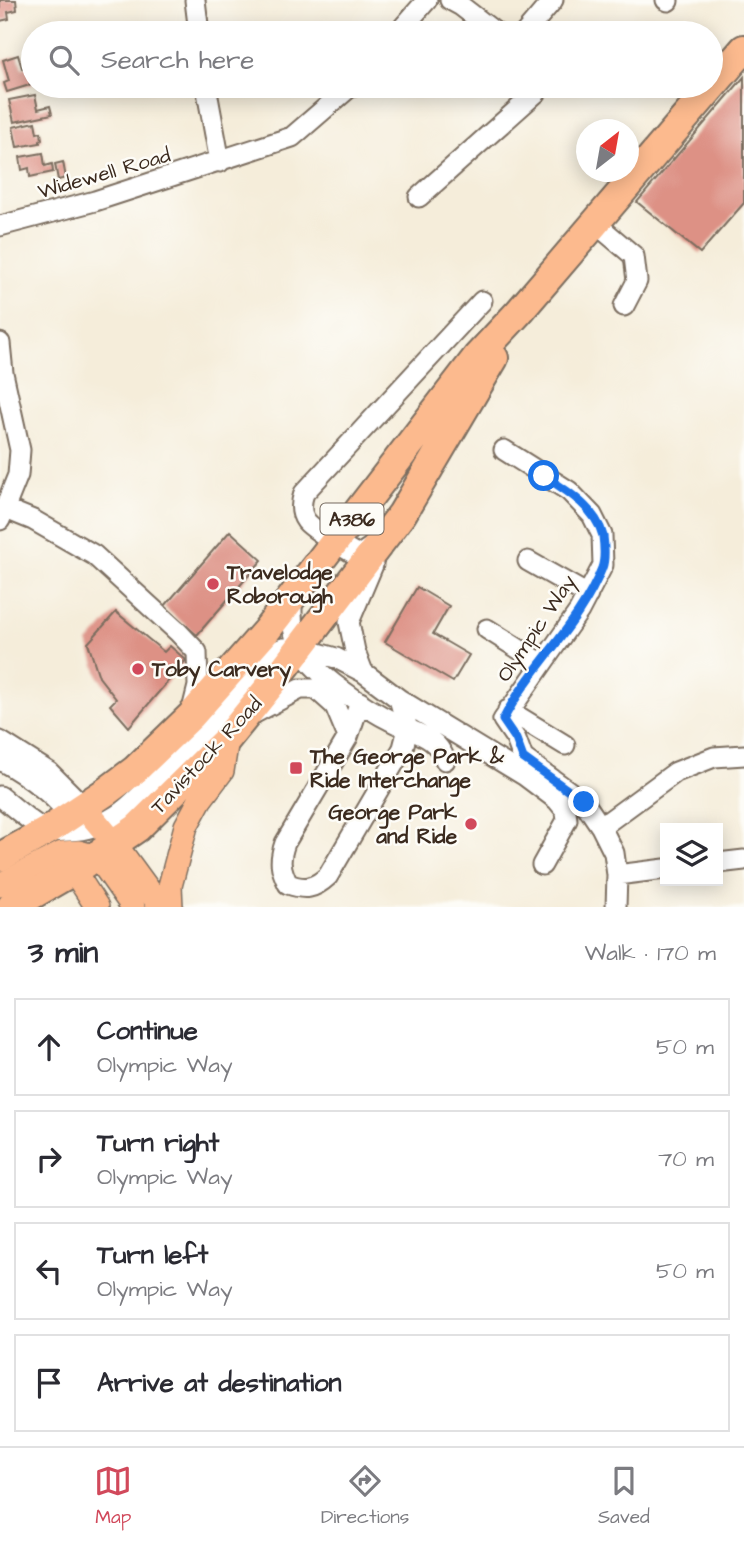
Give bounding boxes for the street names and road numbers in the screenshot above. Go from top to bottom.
street label: Widewell Road [34,141,174,206]
road number: A386 [320,504,384,534]
street label: Olympic Way [490,568,585,689]
street label: Tavistock Road [144,690,269,821]

